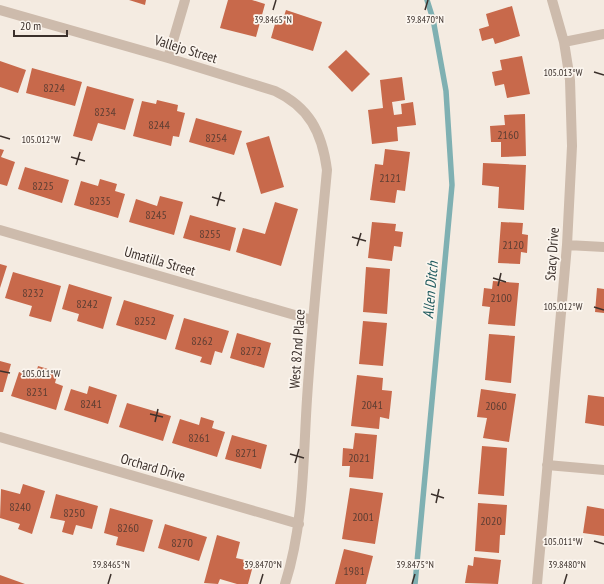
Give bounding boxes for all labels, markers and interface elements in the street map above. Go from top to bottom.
scale bar [14,12,67,38]
text: 39.8465°N [254,13,292,26]
text: 39.8470°N [406,13,444,26]
text: 20 m [20,18,41,33]
street label: Vallejo Street [151,31,220,67]
text: 105.013°W [544,66,583,79]
house number: 8224 [43,80,65,95]
house number: 8234 [94,104,116,119]
house number: 8244 [148,117,170,132]
house number: 2160 [497,127,519,142]
house number: 8254 [205,130,227,145]
text: 105.012°W [22,133,61,146]
house number: 2121 [379,170,401,185]
house number: 8225 [32,178,54,193]
house number: 8235 [89,193,111,208]
house number: 8245 [145,207,167,222]
house number: 8255 [199,226,221,241]
street label: Stacy Drive [541,226,563,281]
house number: 2120 [502,237,524,252]
street label: Umatilla Street [122,242,198,280]
water label: Allen Ditch [418,259,442,319]
house number: 8232 [22,285,44,300]
house number: 2100 [490,290,512,305]
house number: 8242 [76,296,98,311]
text: 105.012°W [544,300,583,313]
street label: West 82nd Place [285,308,309,389]
house number: 8252 [134,313,156,328]
house number: 8262 [191,333,213,348]
house number: 8272 [240,343,262,358]
text: 105.011°W [22,367,61,380]
house number: 8231 [26,384,48,399]
house number: 8241 [80,396,102,411]
house number: 2041 [361,397,383,412]
house number: 2060 [485,398,507,413]
house number: 8261 [188,430,210,445]
house number: 8271 [235,445,257,460]
street label: Orchard Drive [119,449,188,485]
house number: 2021 [348,450,370,465]
house number: 8240 [9,499,31,514]
house number: 8250 [63,505,85,520]
house number: 2001 [352,509,374,524]
house number: 2020 [480,513,502,528]
house number: 8260 [117,520,139,535]
house number: 8270 [171,535,193,550]
text: 105.011°W [544,535,583,548]
text: 39.8465°N [92,558,130,571]
text: 39.8470°N [244,558,282,571]
text: 39.8475°N [396,558,434,571]
text: 39.8480°N [548,558,586,571]
house number: 1981 [343,563,365,578]

